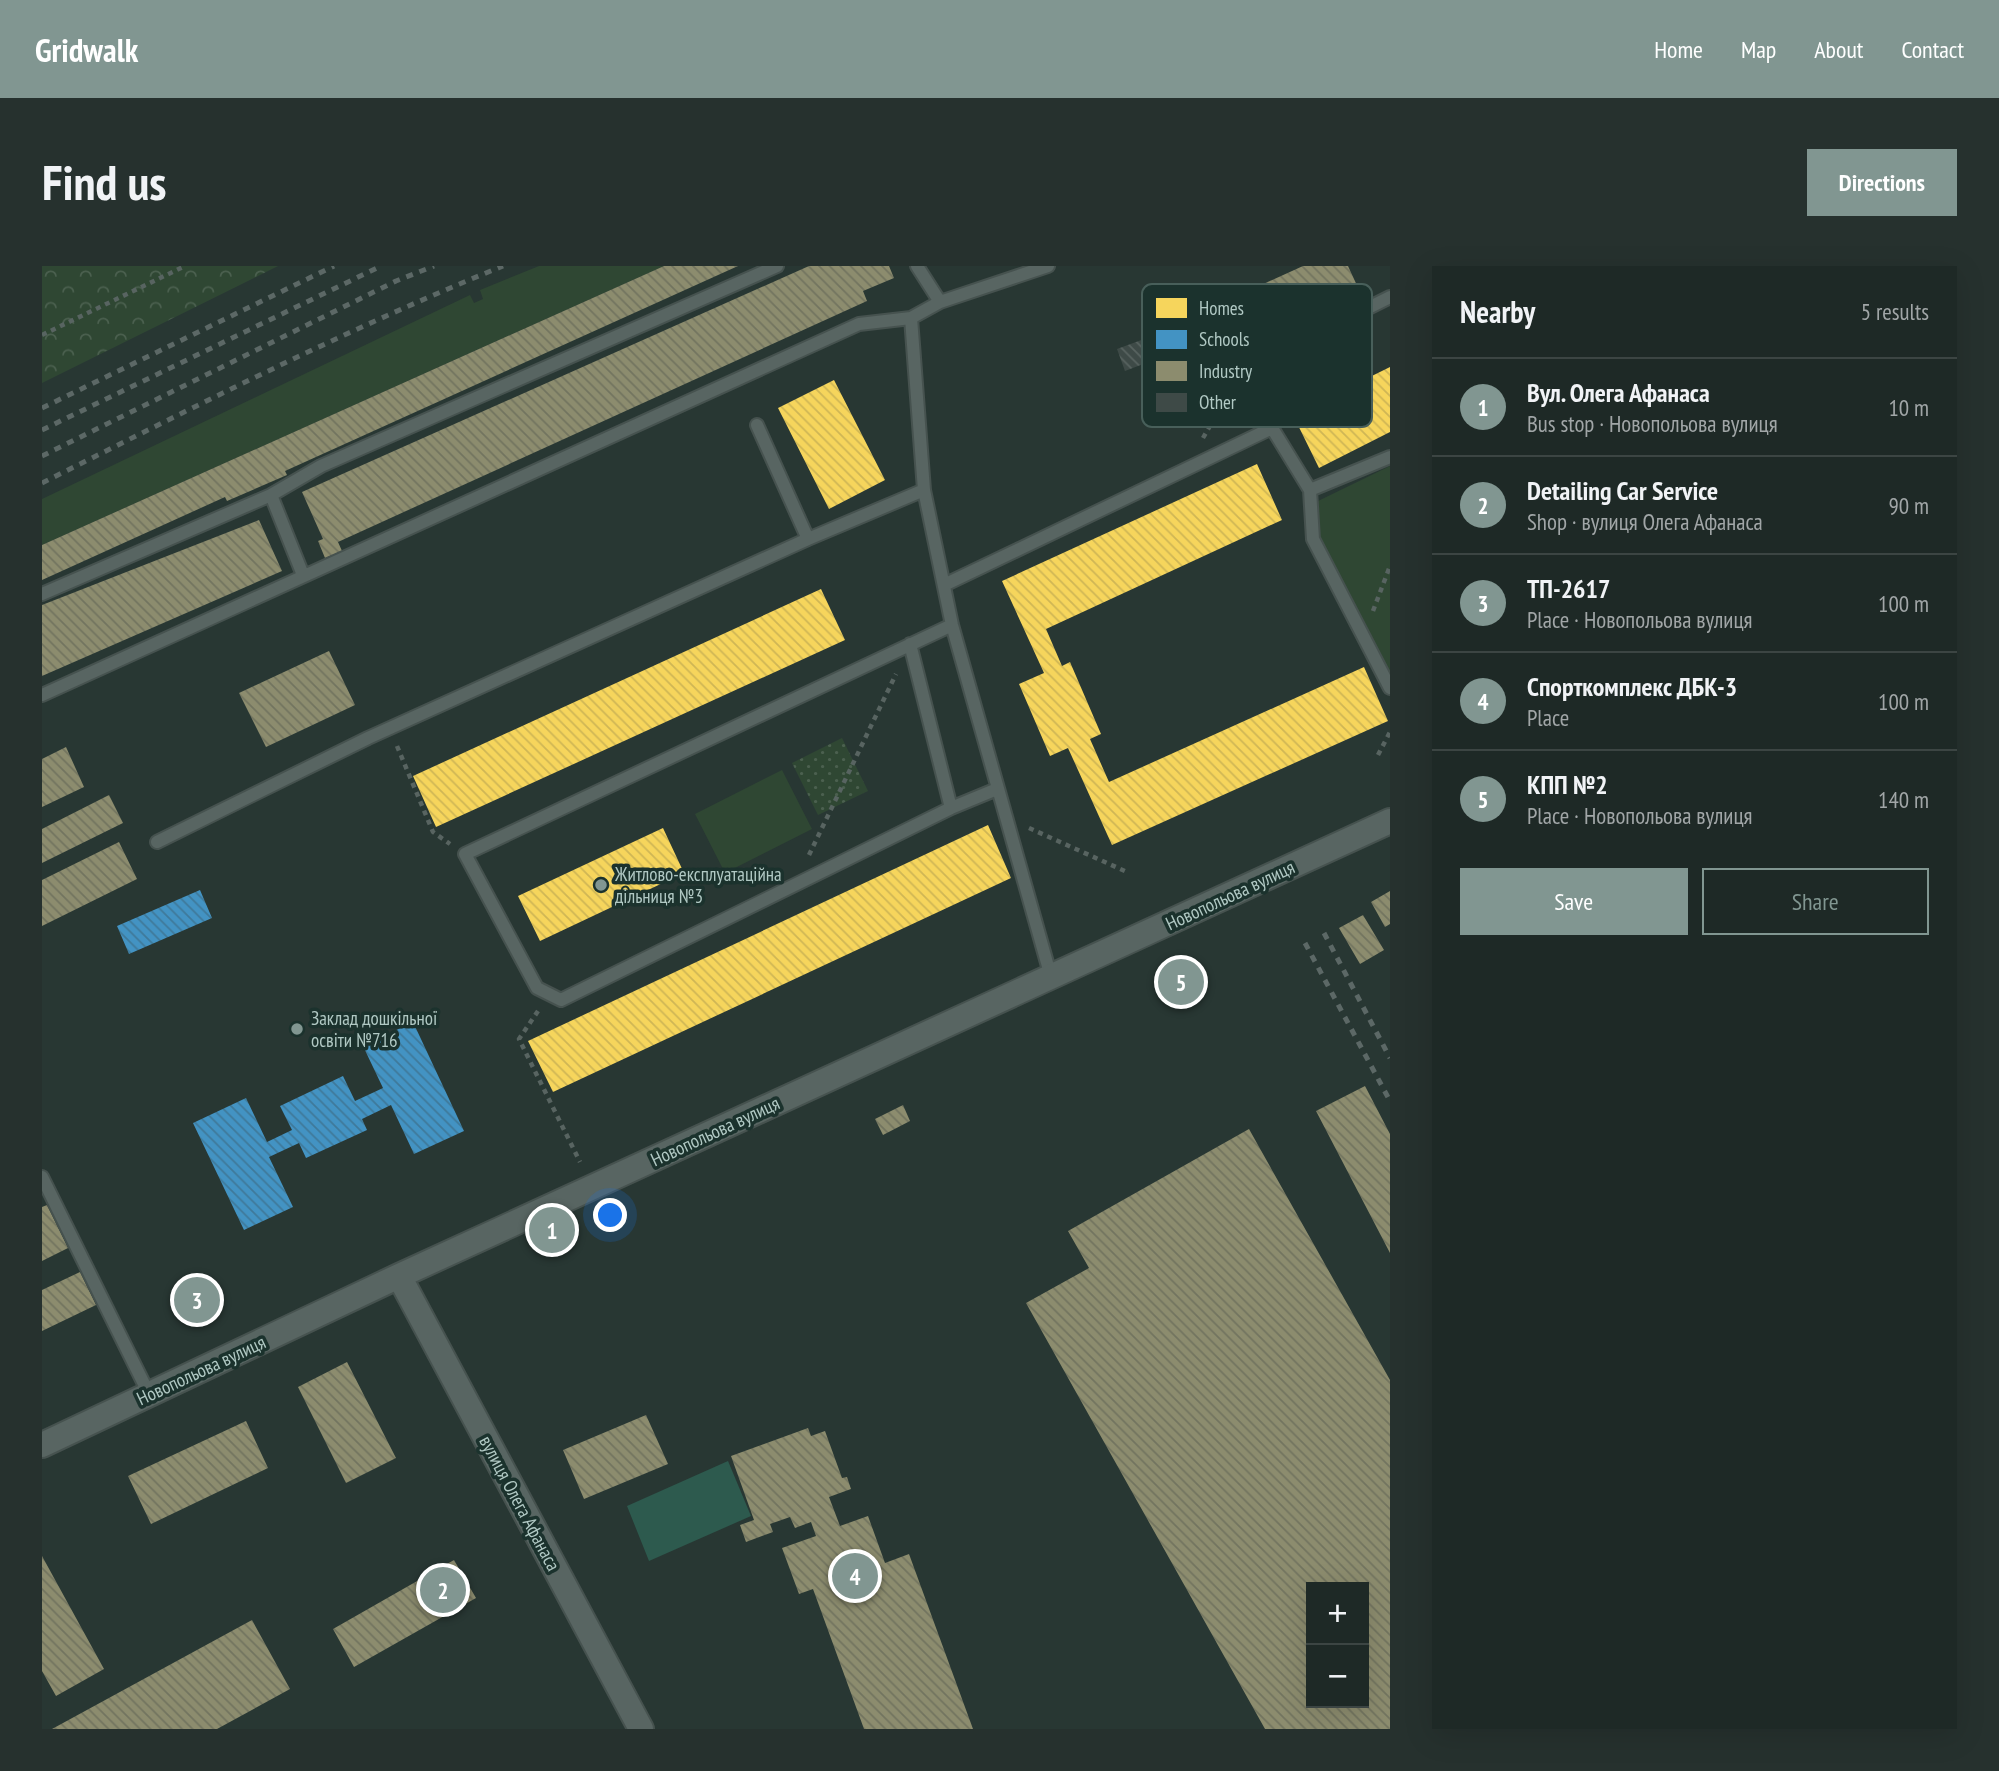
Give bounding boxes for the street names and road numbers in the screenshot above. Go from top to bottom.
street label: Новопольова вулиця [1162,855,1298,935]
street label: Новопольова вулиця [647,1091,783,1171]
street label: Новопольова вулиця [133,1330,269,1410]
street label: вулиця Олега Афанаса [474,1431,566,1575]

